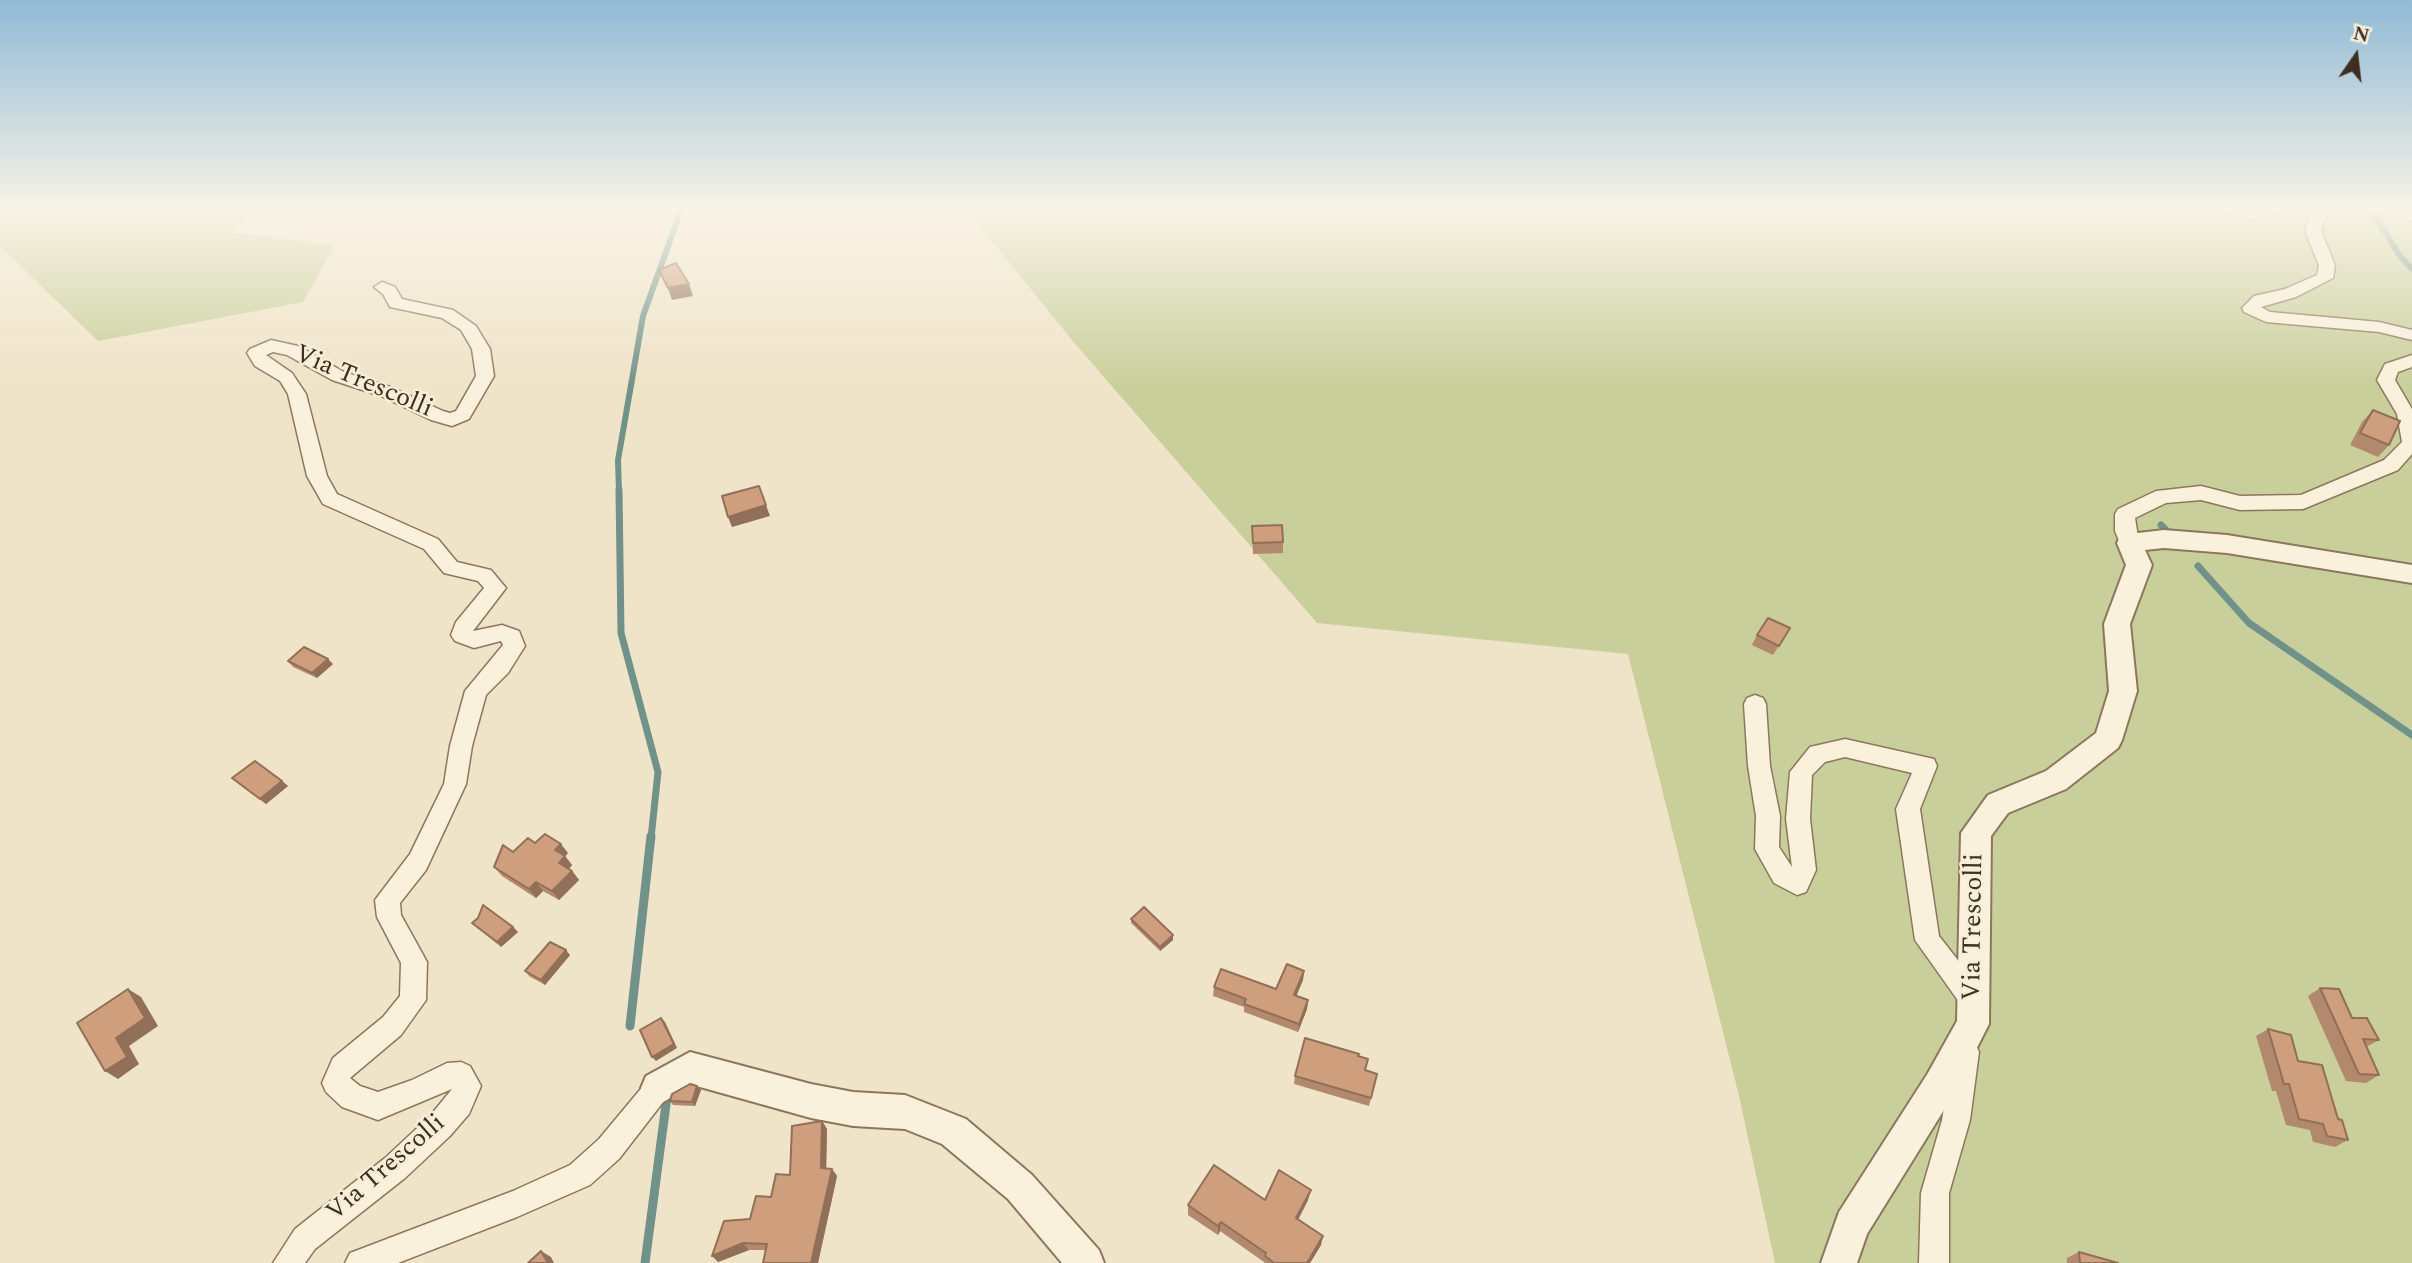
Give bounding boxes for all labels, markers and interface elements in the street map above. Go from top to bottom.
text: N [2350,19,2372,51]
north arrow [2321,21,2391,91]
street label: Via Trescolli [289,340,437,426]
street label: Via Trescolli [1958,853,1992,1001]
street label: Via Trescolli [321,1109,453,1229]

